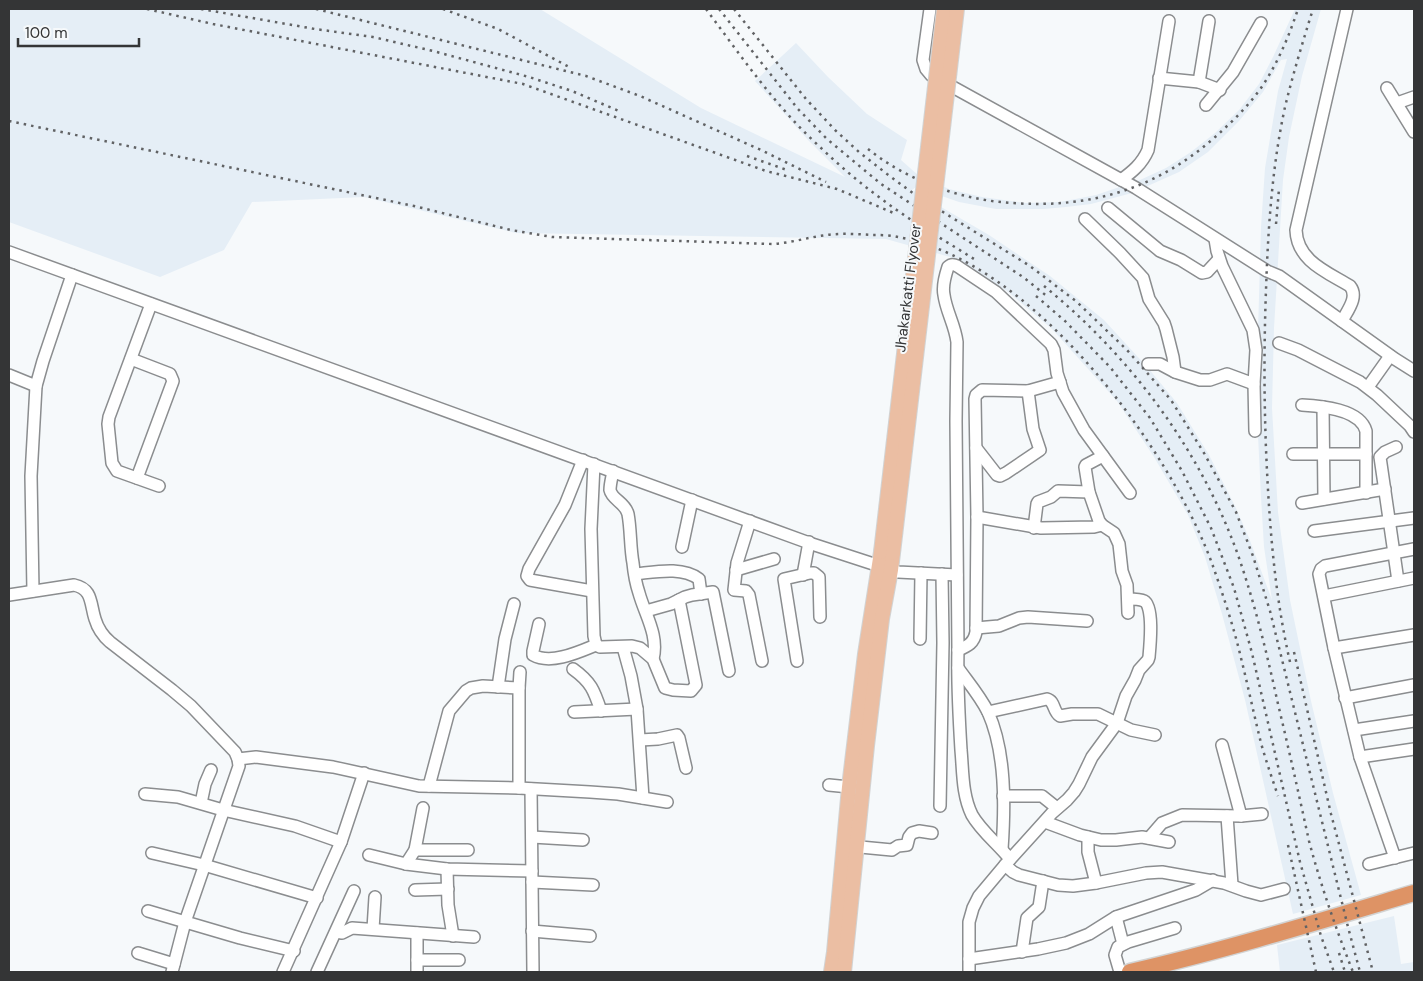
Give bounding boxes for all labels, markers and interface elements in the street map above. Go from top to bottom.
scale bar [18,15,139,47]
text: 100 m [25,23,68,43]
street label: Jhakarkatti Flyover [890,222,926,353]

